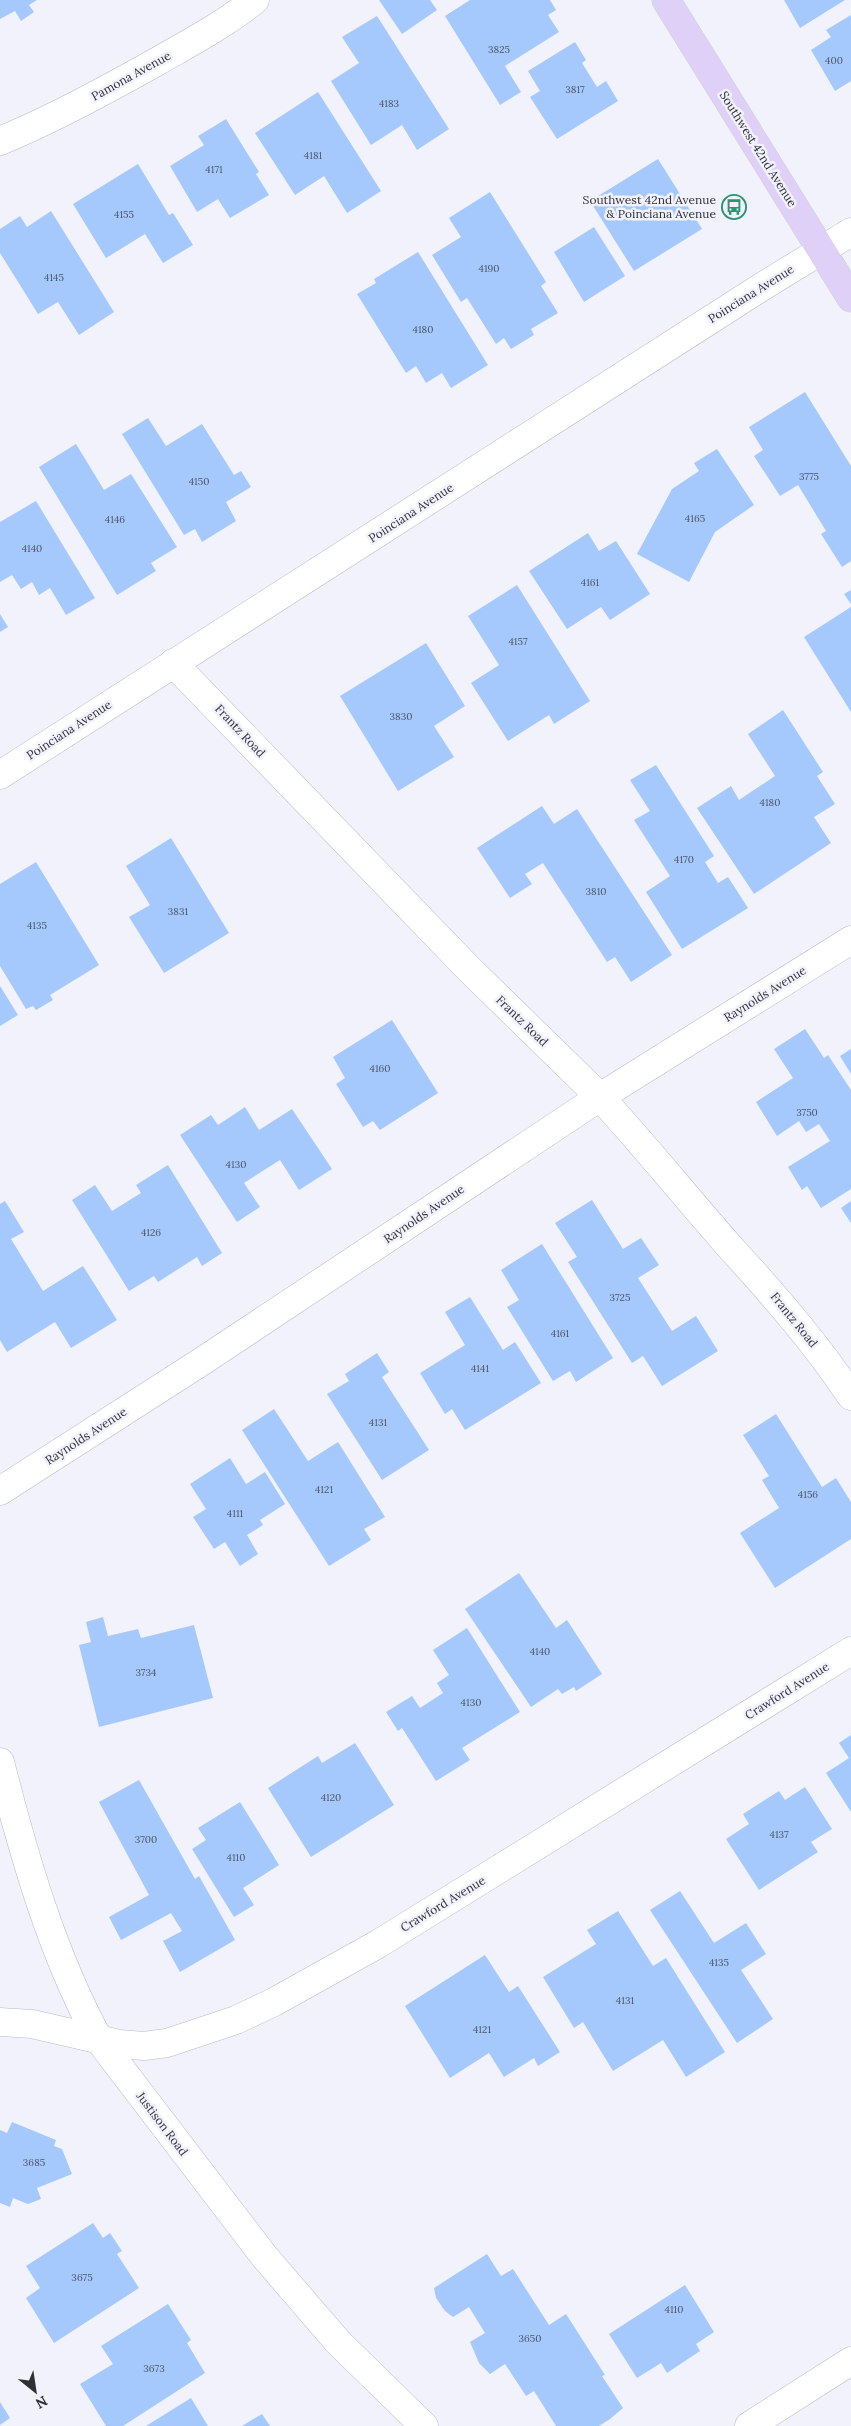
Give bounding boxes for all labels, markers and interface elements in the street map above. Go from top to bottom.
house number: 3825 [488,43,510,56]
street label: Pamona Avenue [88,47,174,104]
house number: 400 [825,54,843,67]
house number: 3817 [565,83,585,96]
street label: Southwest 42nd Avenue [717,88,800,210]
house number: 4183 [379,97,400,110]
house number: 4181 [304,149,323,162]
house number: 4171 [205,163,223,176]
place label: Southwest 42nd Avenue & Poinciana Avenue [583,192,716,221]
bus stop icon: Southwest 42nd Avenue & Poinciana Avenue [721,194,747,220]
house number: 4155 [114,208,134,221]
street label: Poinciana Avenue [705,261,797,326]
house number: 4190 [478,262,500,275]
house number: 4145 [44,271,64,284]
house number: 4180 [413,323,433,336]
house number: 3775 [799,470,819,483]
house number: 4150 [189,475,209,488]
street label: Poinciana Avenue [365,479,456,546]
house number: 4165 [685,512,705,525]
house number: 4146 [105,513,125,526]
house number: 4140 [22,542,42,555]
house number: 4161 [581,576,600,589]
house number: 4157 [508,635,528,648]
street label: Poinciana Avenue [23,696,114,763]
street label: Frantz Road [212,701,269,760]
house number: 3830 [390,710,412,723]
house number: 4180 [760,796,780,809]
house number: 4170 [674,853,694,866]
house number: 3810 [585,885,607,898]
house number: 3831 [168,905,189,918]
house number: 4135 [27,919,47,932]
street label: Raynolds Avenue [721,962,809,1025]
street label: Frantz Road [493,992,552,1049]
house number: 4160 [369,1062,391,1075]
house number: 3750 [796,1106,818,1119]
house number: 4130 [226,1158,246,1171]
street label: Raynolds Avenue [381,1181,467,1246]
house number: 4126 [141,1226,161,1239]
street label: Frantz Road [768,1289,821,1350]
house number: 3725 [610,1291,630,1304]
house number: 4161 [551,1327,570,1340]
house number: 4141 [471,1362,489,1375]
street label: Raynolds Avenue [42,1403,130,1468]
house number: 4131 [369,1416,387,1429]
house number: 4121 [315,1483,333,1496]
house number: 4156 [798,1488,818,1501]
house number: 4111 [227,1507,244,1520]
house number: 4140 [530,1645,550,1658]
street label: Crawford Avenue [742,1658,832,1722]
house number: 3734 [136,1666,157,1679]
house number: 4130 [461,1696,481,1709]
house number: 4120 [321,1791,341,1804]
house number: 4137 [770,1828,789,1841]
house number: 3700 [135,1833,157,1846]
house number: 4110 [227,1851,245,1864]
street label: Crawford Avenue [398,1872,488,1935]
house number: 4135 [709,1956,729,1969]
house number: 4131 [616,1994,634,2007]
house number: 4121 [473,2023,491,2036]
street label: Justison Road [133,2088,191,2159]
house number: 3685 [23,2156,45,2169]
house number: 3675 [71,2271,93,2284]
house number: 4110 [665,2303,683,2316]
house number: 3650 [518,2332,542,2345]
house number: 3673 [143,2362,165,2375]
north arrow [10,2366,60,2416]
text: N [32,2392,51,2413]

